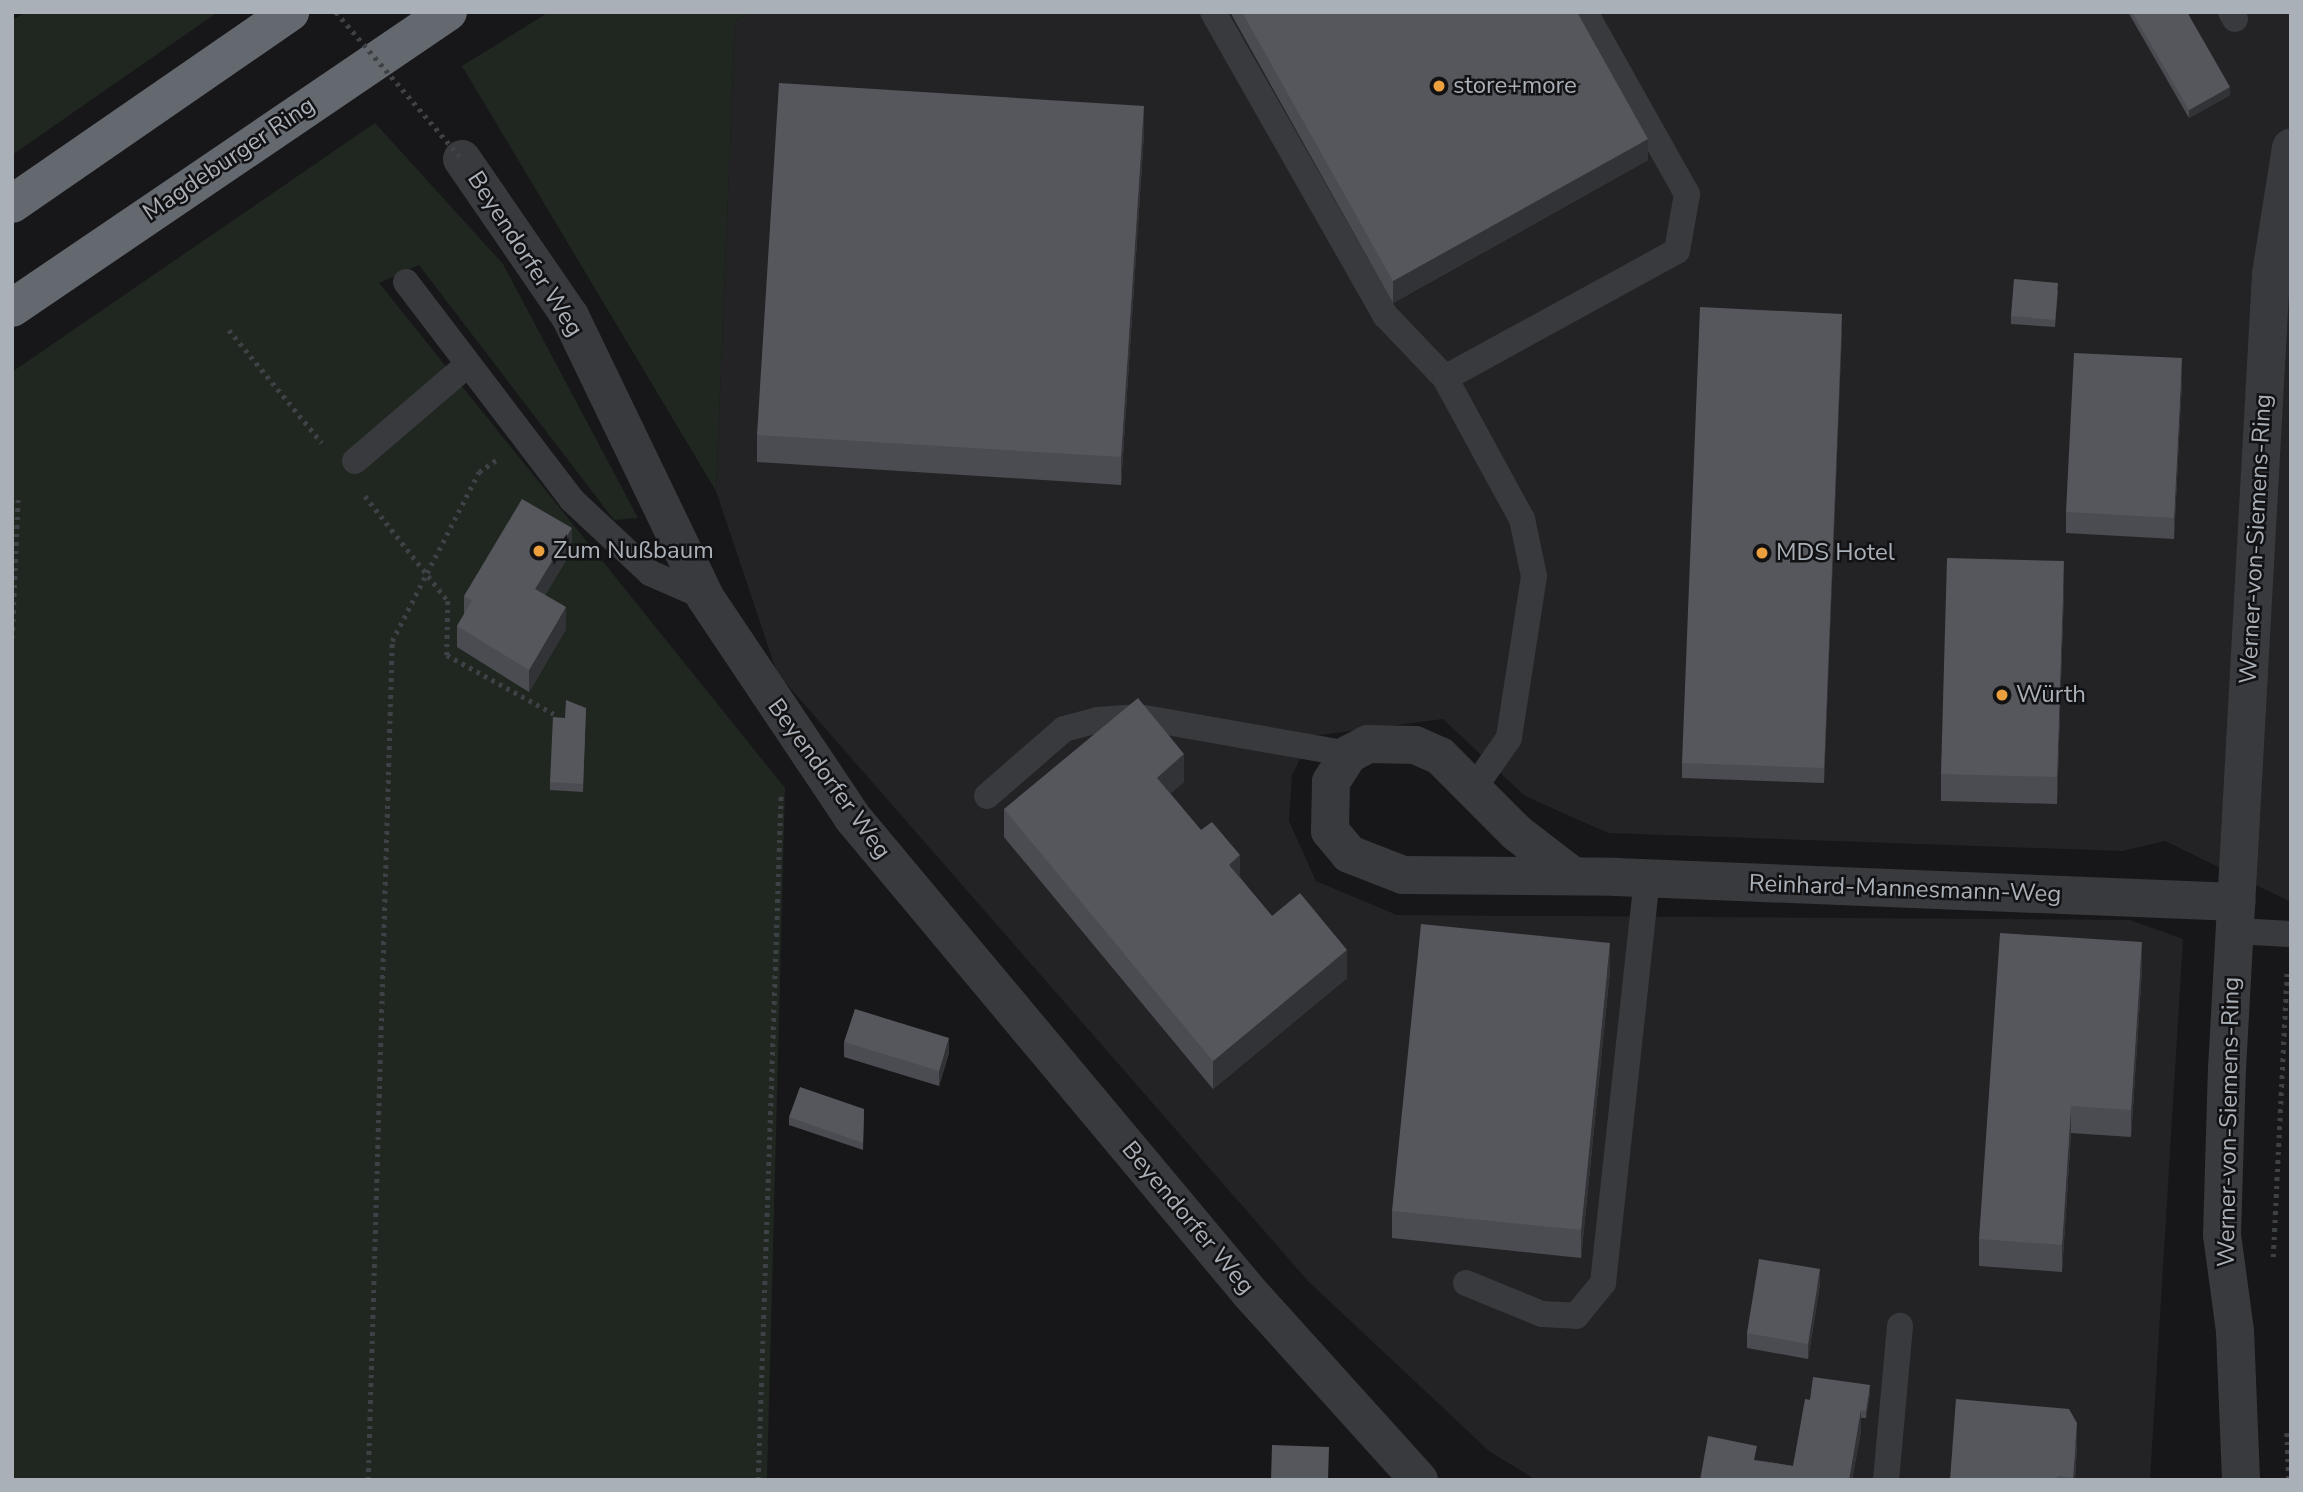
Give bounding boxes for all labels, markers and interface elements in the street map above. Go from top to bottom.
place label: store+more [1453,72,1577,100]
marker: store+more [1431,78,1447,94]
street label: Magdeburger Ring [138,91,320,227]
street label: Beyendorfer Weg [461,166,589,342]
street label: Werner-von-Siemens-Ring [2234,393,2278,685]
place label: Zum Nußbaum [553,537,714,565]
place label: MDS Hotel [1776,539,1895,567]
marker: Zum Nußbaum [531,543,547,559]
marker: MDS Hotel [1754,545,1770,561]
place label: Würth [2016,681,2086,709]
marker: Würth [1994,687,2010,703]
street label: Beyendorfer Weg [761,693,897,865]
street label: Reinhard-Mannesmann-Weg [1748,869,2062,909]
street label: Werner-von-Siemens-Ring [2212,977,2246,1267]
street label: Beyendorfer Weg [1116,1136,1260,1300]

